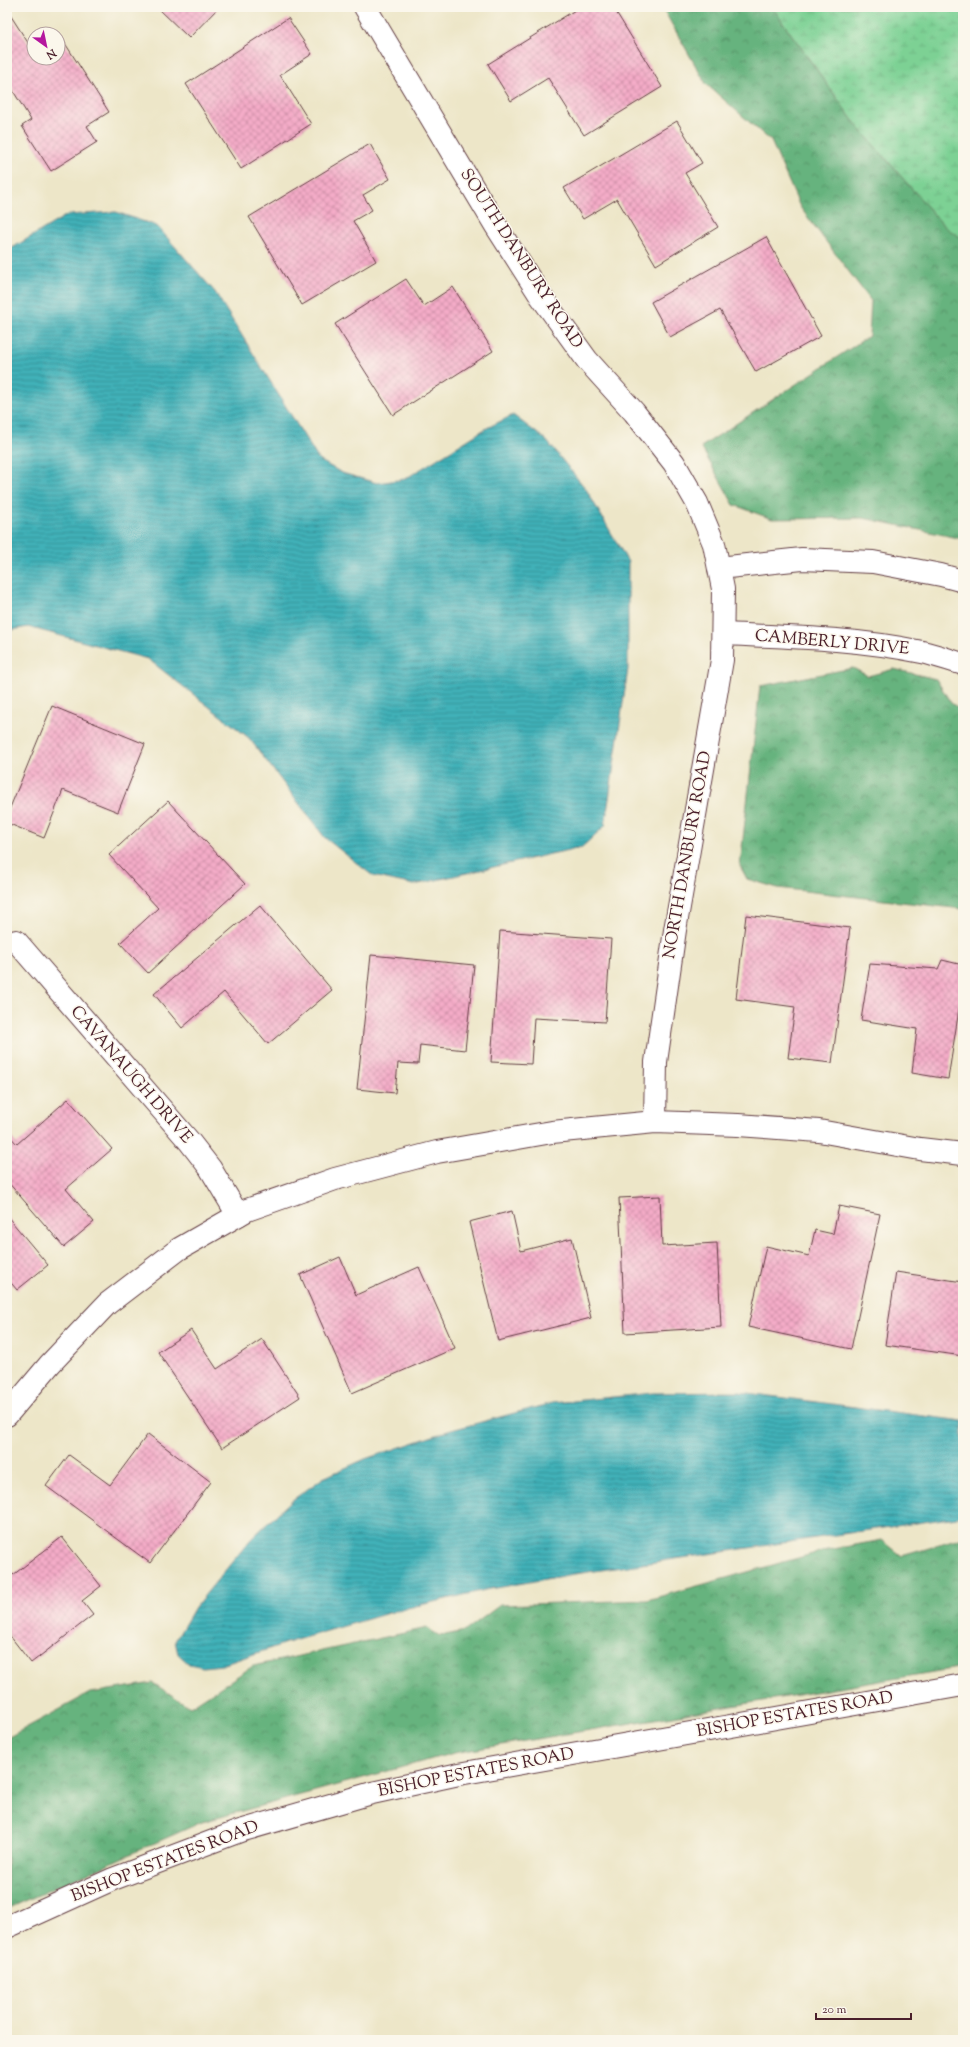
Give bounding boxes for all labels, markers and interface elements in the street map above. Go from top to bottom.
north arrow [26,26,66,66]
text: N [43,44,60,63]
street label: SOUTH DANBURY ROAD [454,164,588,354]
street label: CAMBERLY DRIVE [754,624,910,662]
street label: NORTH DANBURY ROAD [658,749,718,961]
street label: CAVANAUGH DRIVE [64,1001,198,1149]
street label: BISHOP ESTATES ROAD [695,1686,895,1744]
street label: BISHOP ESTATES ROAD [376,1742,576,1804]
street label: BISHOP ESTATES ROAD [68,1815,262,1909]
scale bar [816,1995,911,2021]
text: 20 m [822,2001,847,2019]

